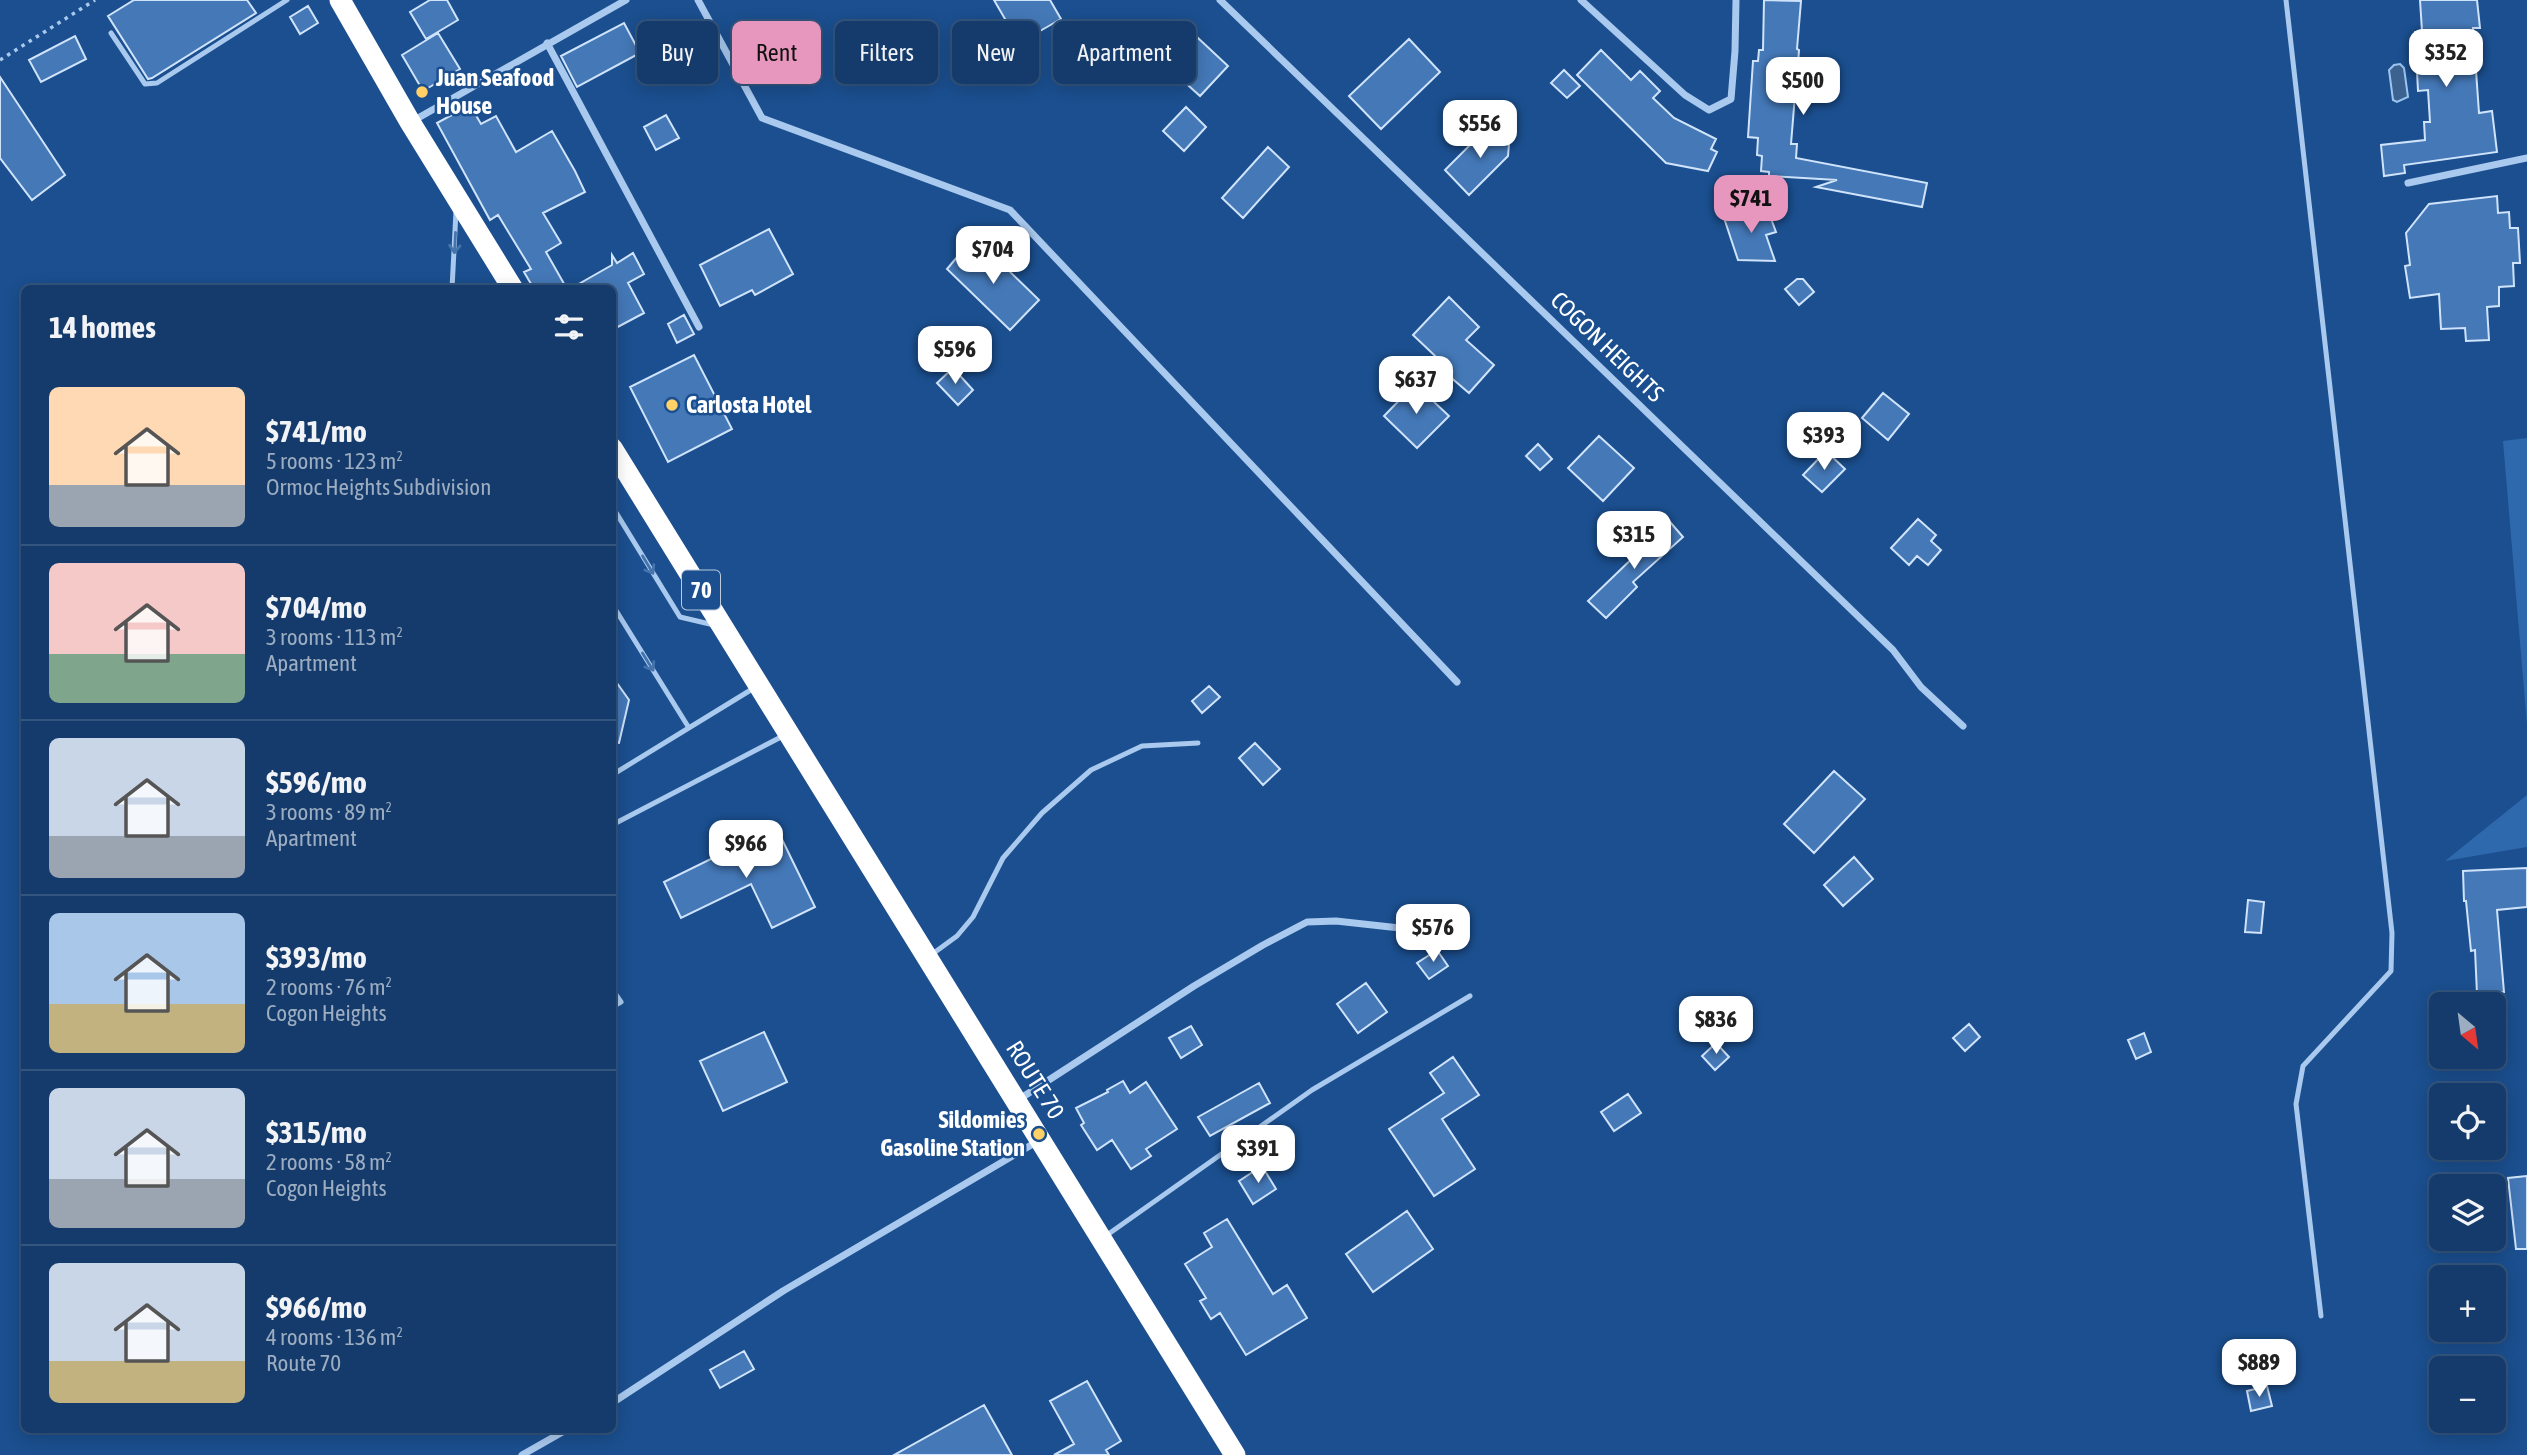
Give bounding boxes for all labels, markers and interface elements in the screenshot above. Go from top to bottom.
chip: Buy [637,21,718,84]
chip: Rent [732,21,821,84]
chip: Filters [835,21,938,84]
chip: New [952,21,1039,84]
chip: Apartment [1053,21,1196,84]
pin: $352 [2405,29,2487,89]
text: $352 [2425,39,2467,65]
pin: $500 [1762,58,1844,117]
place label: Juan Seafood House [435,64,554,119]
text: $500 [1782,67,1824,93]
marker: Juan Seafood House [414,84,430,100]
pin: $556 [1439,100,1521,160]
text: $556 [1459,110,1501,136]
pin: $741 [1710,176,1792,235]
text: $741 [1730,185,1772,211]
pin: $704 [952,226,1034,286]
one-way arrow [448,232,461,255]
text: $704 [972,236,1014,262]
street label: COGON HEIGHTS [1545,286,1669,407]
icon: filters [550,308,588,346]
text: 14 homes [49,310,156,344]
pin: $596 [914,326,996,386]
text: $596 [934,336,976,362]
pin: $637 [1375,356,1457,416]
text: $637 [1395,366,1437,392]
place label: Carlosta Hotel [686,391,812,418]
marker: Carlosta Hotel [664,397,680,413]
pin: $393 [1783,412,1865,472]
text: $741/mo [266,414,367,448]
icon: home [105,415,189,499]
text: $393 [1803,422,1845,448]
text: 5 rooms · 123 m² [266,448,403,474]
text: Ormoc Heights Subdivision [266,474,491,500]
pin: $315 [1593,512,1675,571]
text: $315 [1613,521,1655,547]
one-way arrow [641,554,655,574]
road number: 70 [682,570,720,610]
text: $704/mo [266,590,367,624]
icon: home [105,591,189,675]
text: 3 rooms · 113 m² [266,624,403,650]
text: Apartment [266,650,357,676]
one-way arrow [642,651,656,671]
text: $596/mo [266,765,367,799]
icon: home [105,766,189,850]
text: 3 rooms · 89 m² [266,799,392,825]
pin: $966 [705,820,787,880]
text: Apartment [266,825,357,851]
text: $966 [725,830,767,856]
pin: $576 [1392,904,1474,964]
text: $576 [1412,914,1454,940]
text: $393/mo [266,940,367,974]
icon: home [105,941,189,1025]
text: 2 rooms · 76 m² [266,974,392,1000]
north arrow [2429,992,2506,1069]
map controls [2429,992,2506,1433]
pin: $836 [1675,996,1757,1056]
text: Cogon Heights [266,1000,387,1026]
text: $836 [1695,1006,1737,1032]
street label: ROUTE 70 [1001,1036,1070,1124]
button: locate [2429,1083,2506,1160]
place label: Sildomies Gasoline Station [880,1106,1026,1161]
text: $315/mo [266,1115,367,1149]
icon: home [105,1116,189,1200]
marker: Sildomies Gasoline Station [1031,1126,1047,1142]
pin: $391 [1217,1126,1299,1185]
text: $391 [1237,1135,1279,1161]
text: 2 rooms · 58 m² [266,1149,392,1175]
button: layers [2429,1174,2506,1251]
text: Cogon Heights [266,1175,387,1201]
button: + [2429,1265,2506,1342]
text: $966/mo [266,1290,367,1324]
icon: home [105,1291,189,1375]
text: 4 rooms · 136 m² [266,1324,403,1350]
pin: $889 [2218,1340,2300,1399]
text: $889 [2238,1349,2280,1375]
text: Route 70 [266,1350,341,1376]
button: − [2429,1356,2506,1433]

